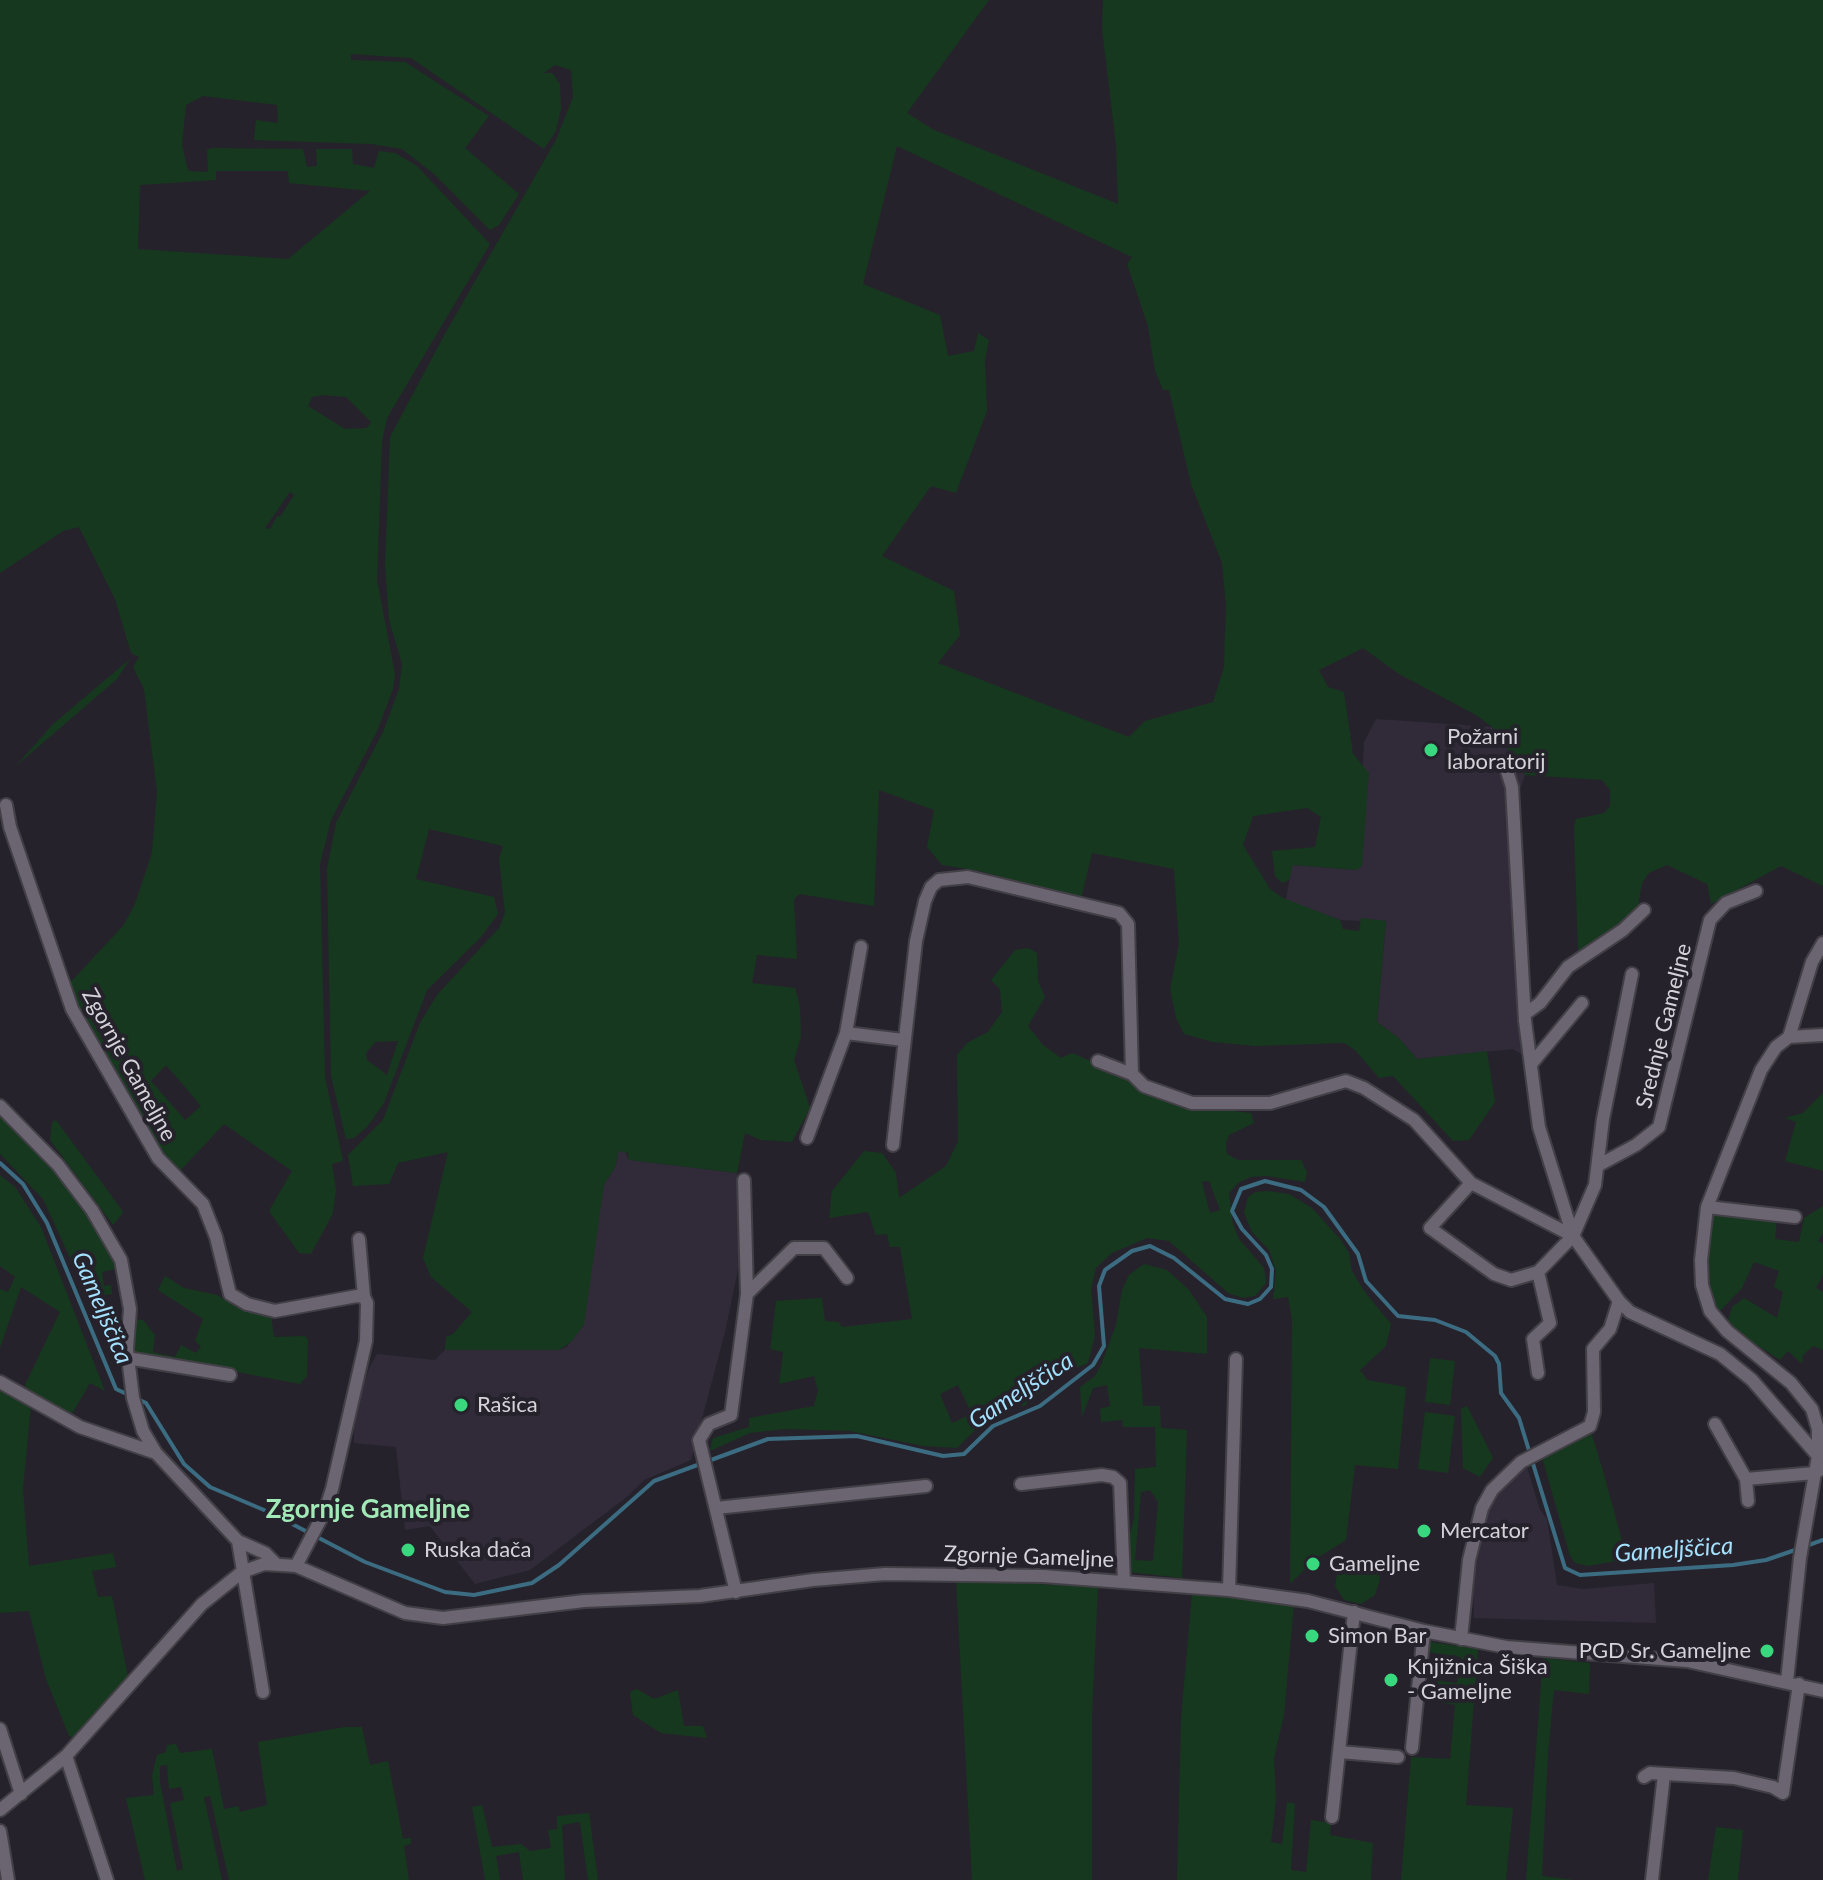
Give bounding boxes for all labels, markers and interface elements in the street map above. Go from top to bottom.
place label: Požarni laboratorij [1447,724,1545,776]
marker: Požarni laboratorij [1422,741,1440,759]
street label: Srednje Gameljne [1631,941,1697,1111]
street label: Zgornje Gameljne [76,984,182,1146]
water label: Gameljščica [66,1248,138,1368]
water label: Gameljščica [963,1347,1079,1435]
place label: Rašica [477,1392,538,1418]
marker: Rašica [452,1396,470,1414]
district label: Zgornje Gameljne [266,1494,470,1526]
place label: Mercator [1440,1518,1529,1544]
marker: Mercator [1415,1522,1433,1540]
water label: Gameljščica [1614,1531,1734,1569]
place label: Ruska dača [424,1537,532,1563]
marker: Ruska dača [399,1541,417,1559]
street label: Zgornje Gameljne [943,1541,1115,1573]
place label: Gameljne [1329,1551,1420,1577]
marker: Gameljne [1304,1555,1322,1573]
place label: Simon Bar [1328,1623,1427,1649]
marker: Simon Bar [1303,1627,1321,1645]
place label: PGD Sr. Gameljne [1579,1638,1751,1664]
marker: PGD Sr. Gameljne [1758,1642,1776,1660]
place label: Knjižnica Šiška - Gameljne [1407,1654,1548,1706]
marker: Knjižnica Šiška - Gameljne [1382,1671,1400,1689]

